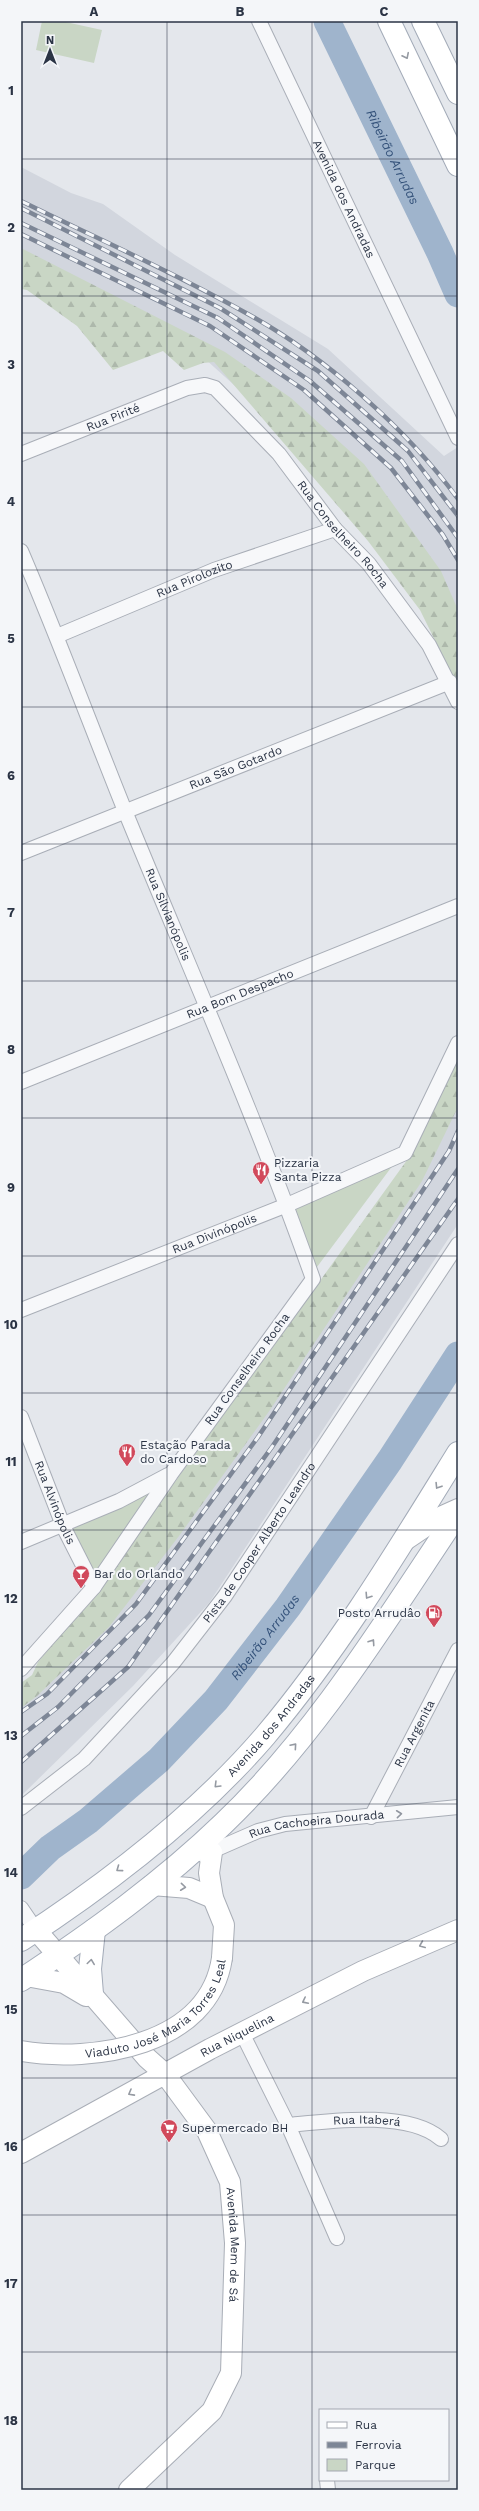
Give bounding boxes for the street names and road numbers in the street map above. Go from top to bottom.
street label: Avenida dos Andradas [310,137,378,260]
street label: Rua Pirité [84,400,142,434]
street label: Rua Conselheiro Rocha [294,478,391,591]
street label: Rua Pirolozito [154,557,234,600]
street label: Rua São Gotardo [187,743,284,792]
street label: Rua Silvianópolis [142,866,194,963]
street label: Rua Bom Despacho [184,966,295,1022]
street label: Rua Divinópolis [170,1211,259,1257]
street label: Rua Conselheiro Rocha [202,1310,292,1428]
street label: Rua Alvinópolis [32,1459,78,1547]
street label: Pista de Cooper Alberto Leandro [200,1460,319,1626]
street label: Avenida dos Andradas [224,1672,318,1780]
street label: Rua Argenita [391,1698,438,1770]
street label: Rua Cachoeira Dourada [247,1807,385,1841]
street label: Viaduto José Maria Torres Leal [84,1958,229,2061]
street label: Rua Niquelina [198,2011,276,2060]
street label: Rua Itaberá [333,2113,402,2129]
street label: Avenida Mem de Sá [223,2187,242,2302]

